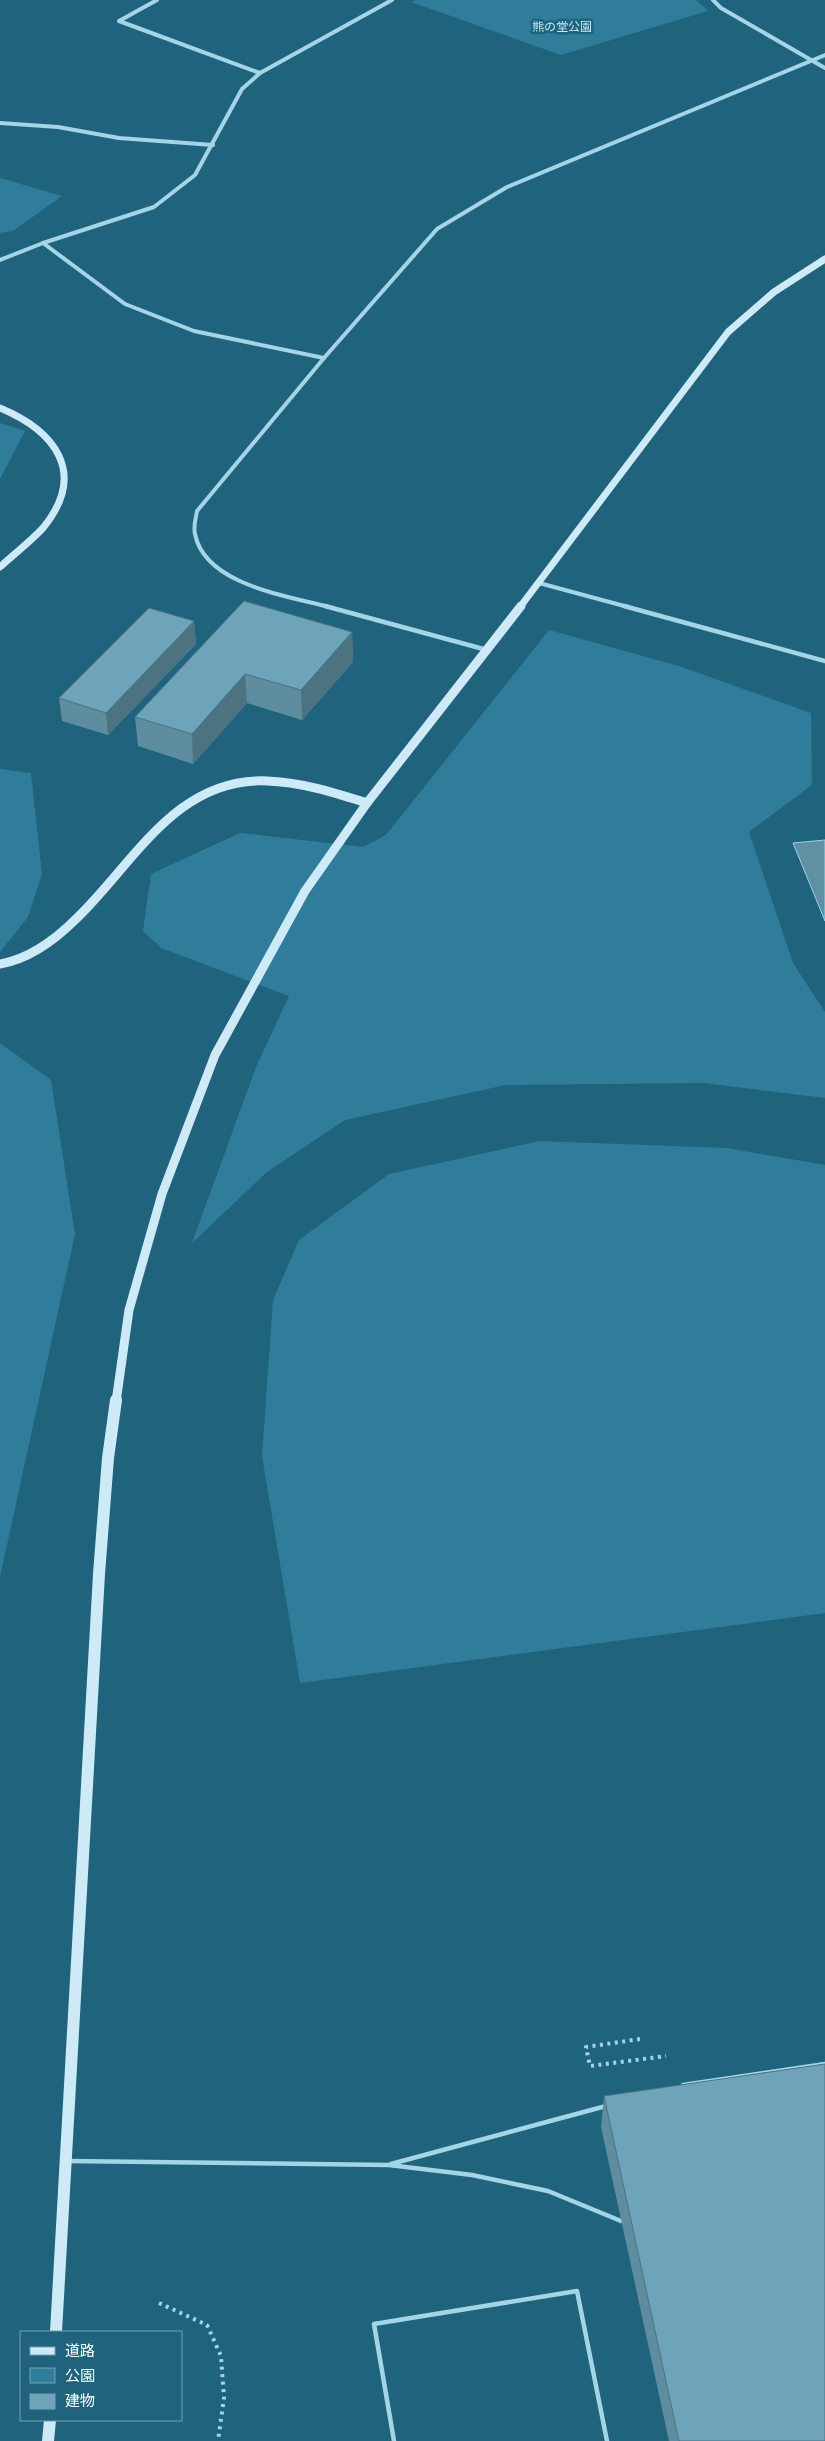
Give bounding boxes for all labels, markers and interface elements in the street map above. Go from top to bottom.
park label: 熊の堂公園 [532,20,592,34]
legend [20,2331,182,2421]
text: 道路 [65,2342,95,2360]
text: 公園 [65,2367,95,2385]
text: 建物 [65,2392,95,2410]

